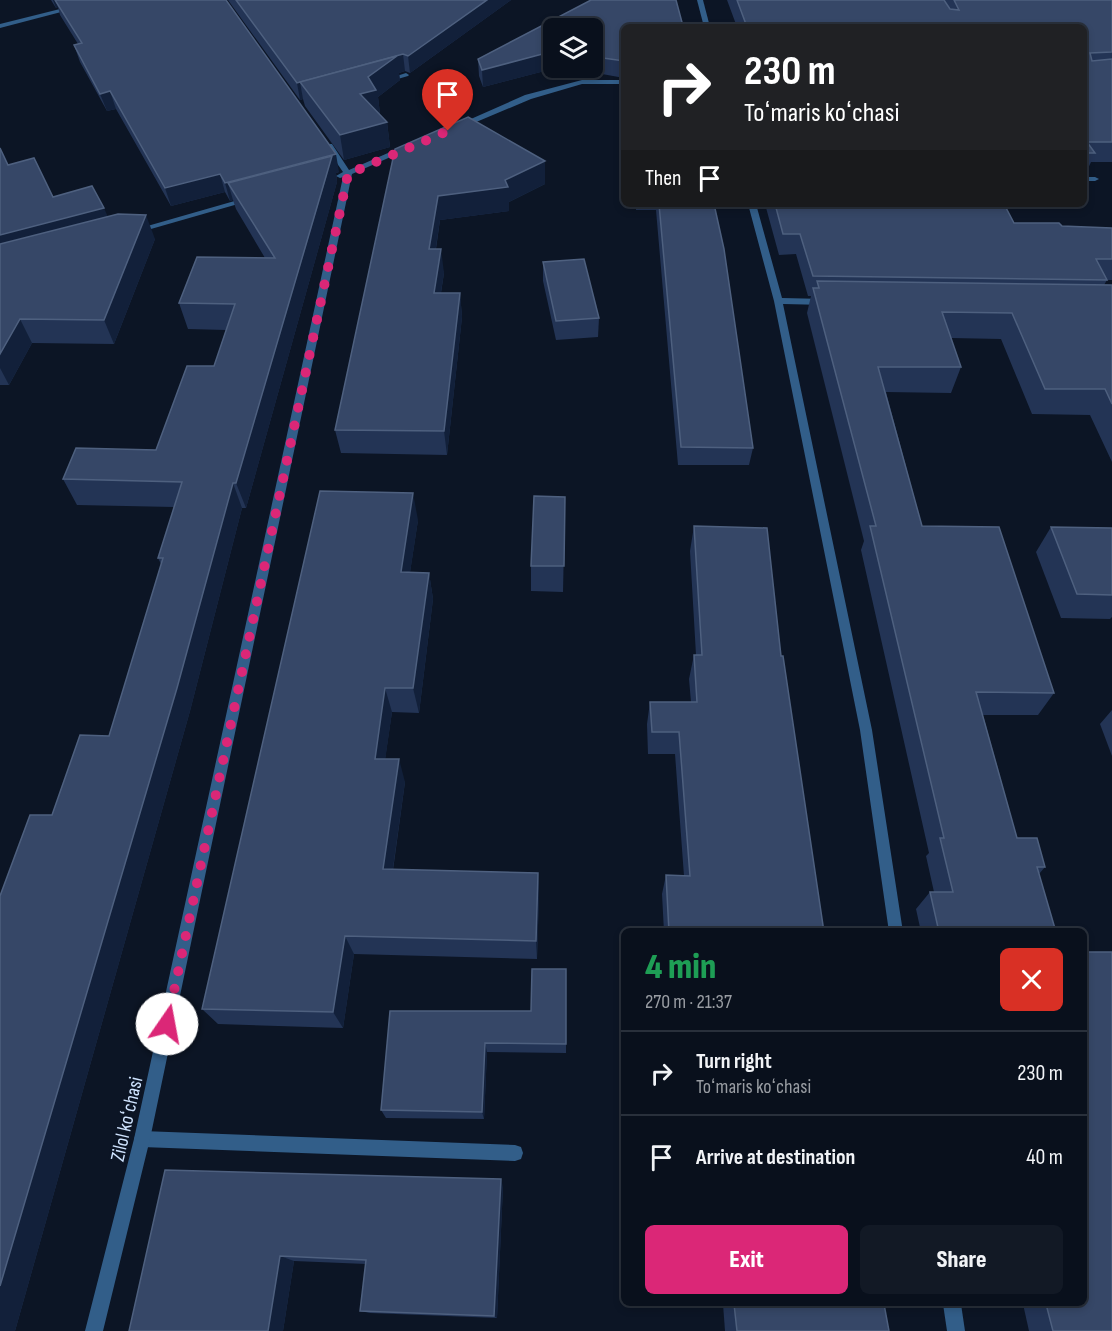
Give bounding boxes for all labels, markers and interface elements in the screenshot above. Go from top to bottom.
map controls [543,18,603,78]
button: layers [543,18,603,78]
text: 230 m [744,46,836,97]
icon: right [645,48,723,126]
pin [422,69,473,131]
icon: arrive [431,78,464,111]
text: Toʻmaris koʻchasi [744,97,899,129]
icon: arrive [693,162,726,195]
text: Then [645,165,681,192]
text: 4 min [645,946,716,989]
button: close [1000,948,1063,1011]
text: 270 m · 21:37 [645,990,732,1014]
position arrow [135,992,199,1056]
text: Turn right [696,1048,772,1075]
icon: right [645,1057,678,1090]
text: 230 m [1017,1060,1063,1087]
street label: Zilol koʻchasi [106,1075,148,1164]
text: Toʻmaris koʻchasi [696,1075,811,1099]
icon: arrive [645,1141,678,1174]
text: Arrive at destination [696,1144,855,1171]
text: 40 m [1026,1144,1063,1171]
button: Exit [645,1225,848,1294]
button: Share [860,1225,1063,1294]

